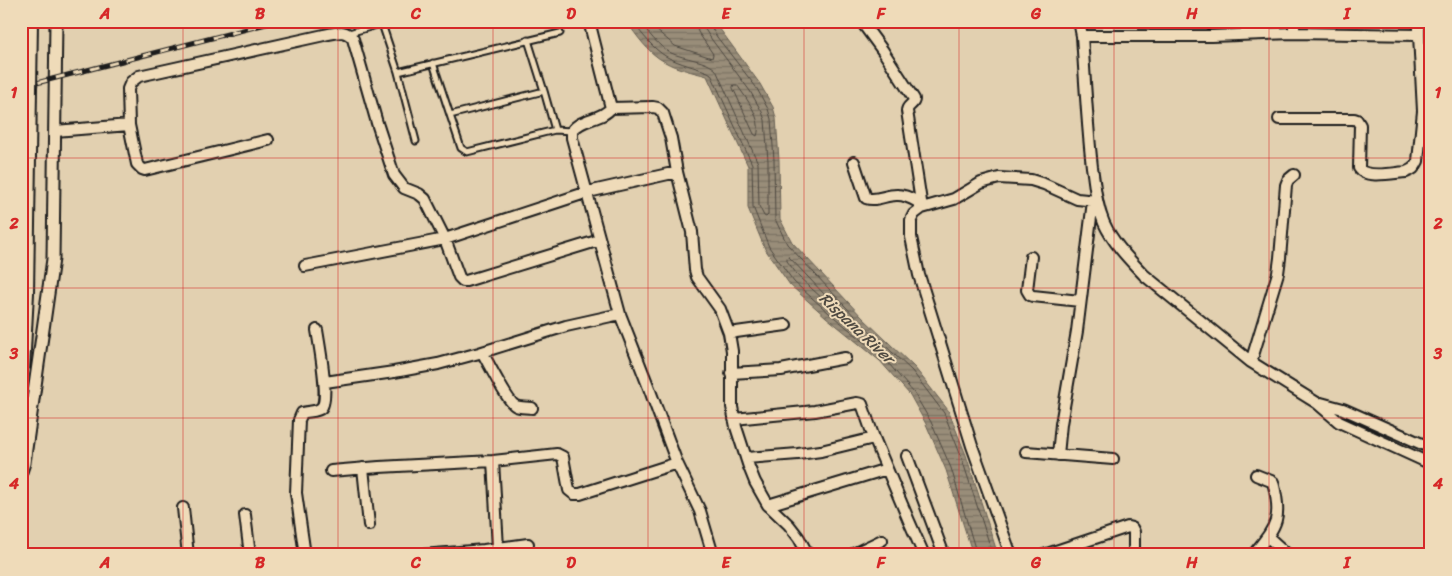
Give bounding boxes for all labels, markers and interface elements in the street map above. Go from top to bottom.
text: A [99,0,110,28]
text: B [255,0,266,28]
text: C [410,0,422,28]
text: D [566,0,576,28]
text: E [722,0,732,28]
text: F [876,0,887,28]
text: G [1030,0,1042,28]
text: H [1185,0,1198,28]
text: I [1343,0,1352,28]
text: 1 [11,78,18,107]
text: 1 [1435,78,1442,107]
text: 2 [8,209,19,238]
text: 2 [1432,209,1443,238]
water label: Rispana River [812,285,904,373]
text: 3 [9,339,19,368]
text: 3 [1433,339,1443,368]
text: 4 [8,469,19,498]
text: 4 [1432,469,1443,498]
text: A [99,548,110,576]
text: B [255,548,266,576]
text: C [410,548,422,576]
text: D [566,548,576,576]
text: E [722,548,732,576]
text: F [876,548,887,576]
text: G [1030,548,1042,576]
text: H [1185,548,1198,576]
text: I [1343,548,1352,576]

